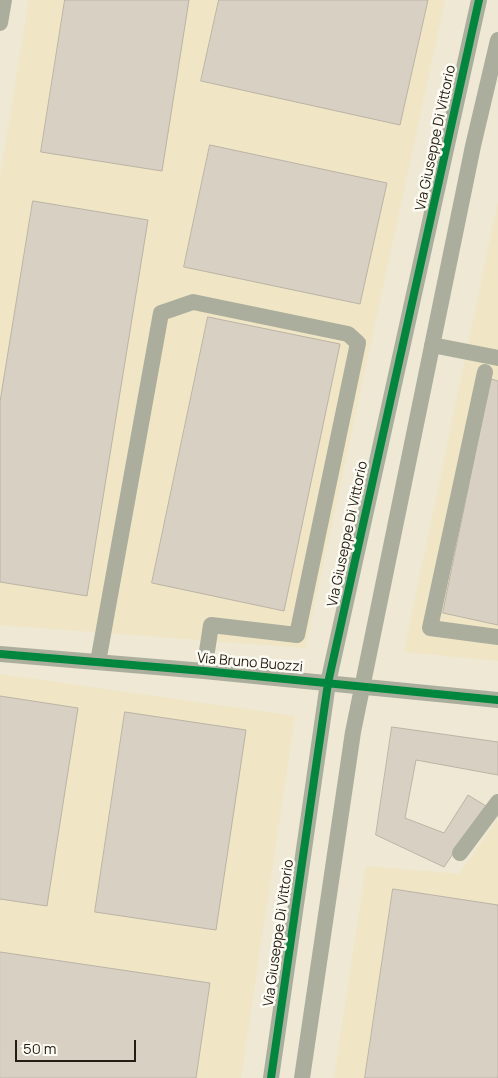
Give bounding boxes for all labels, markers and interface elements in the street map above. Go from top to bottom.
street label: Via Giuseppe Di Vittorio [412,64,460,212]
street label: Via Giuseppe Di Vittorio [324,460,372,608]
street label: Via Bruno Buozzi [196,650,304,676]
street label: Via Giuseppe Di Vittorio [260,858,298,1008]
scale bar [18,1030,139,1062]
text: 50 m [23,1038,57,1059]

